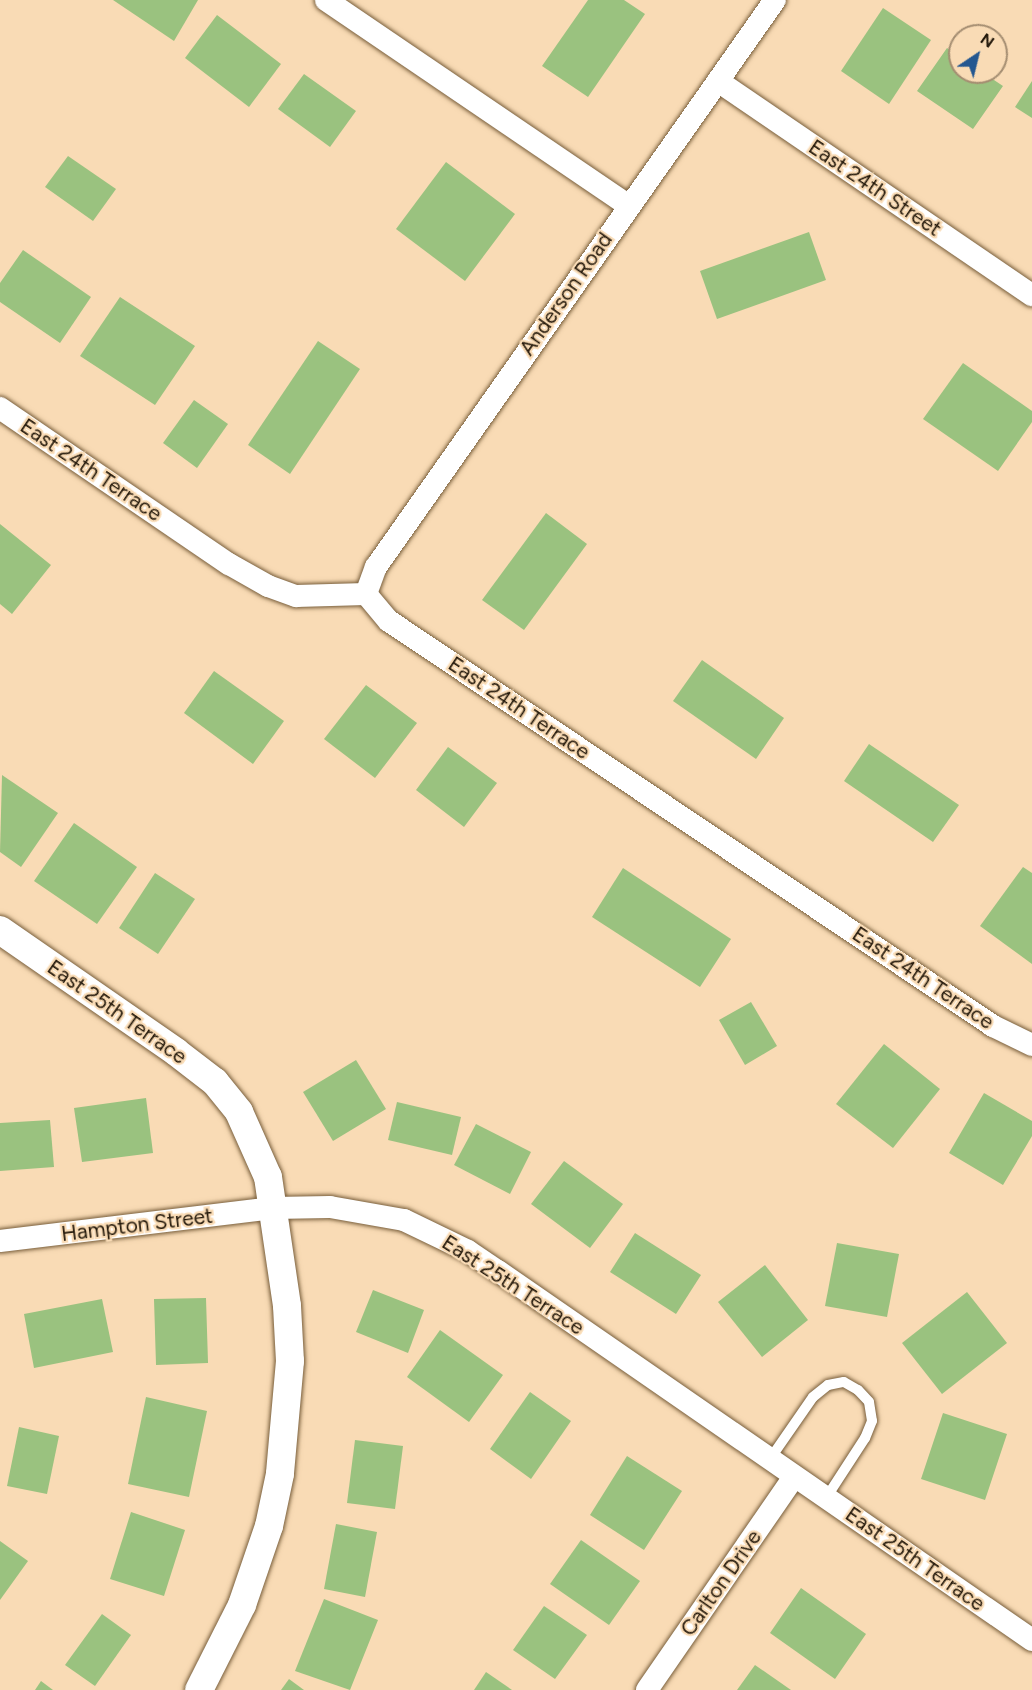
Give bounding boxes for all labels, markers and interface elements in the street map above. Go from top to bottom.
north arrow [948,24,1008,84]
text: N [977,29,998,52]
street label: East 24th Street [804,134,946,242]
street label: Anderson Road [514,228,618,360]
street label: East 24th Terrace [15,413,167,527]
street label: East 24th Terrace [443,651,595,765]
street label: East 24th Terrace [847,921,999,1035]
street label: East 25th Terrace [43,955,191,1069]
street label: Hampton Street [60,1203,214,1247]
street label: East 25th Terrace [437,1230,589,1340]
street label: East 25th Terrace [841,1502,989,1616]
street label: Carlton Drive [675,1525,767,1641]

